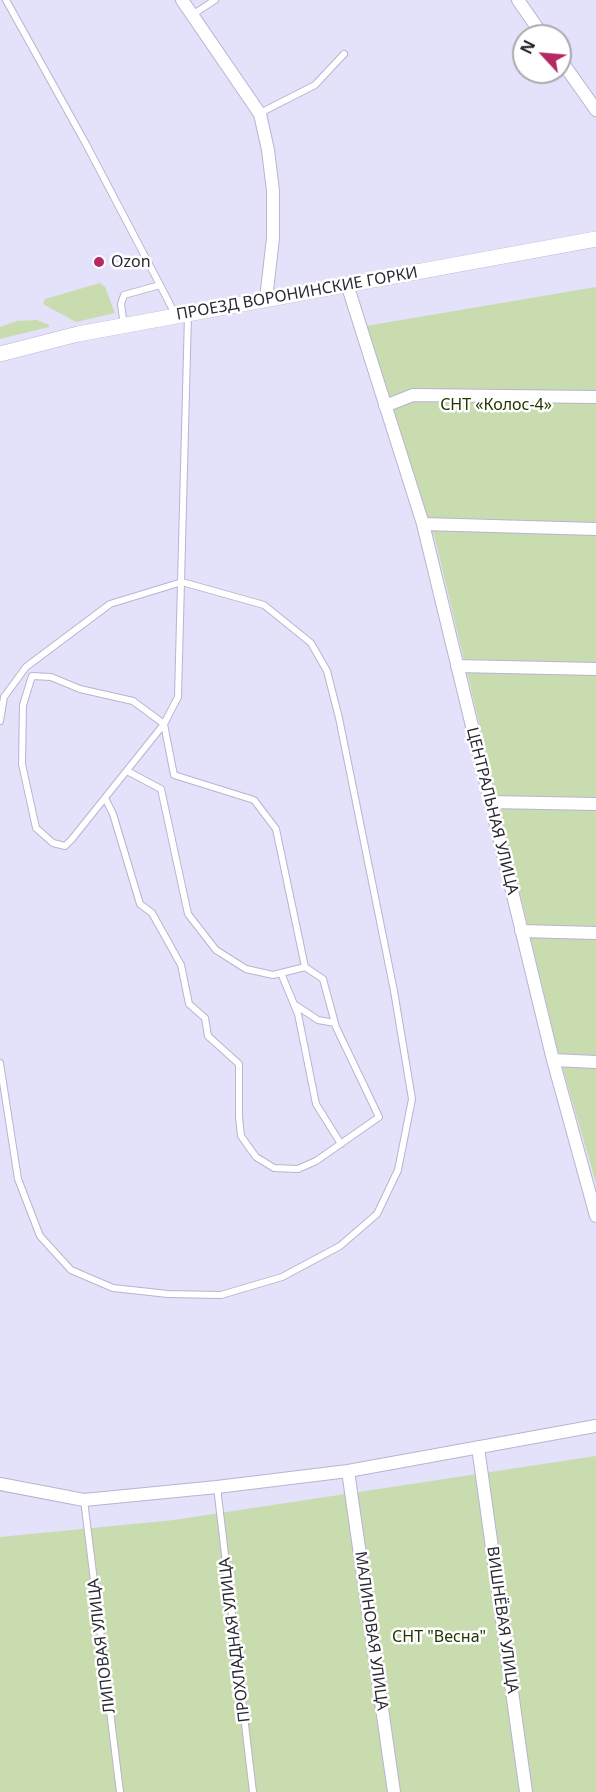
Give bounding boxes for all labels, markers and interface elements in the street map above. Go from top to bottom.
north arrow [512,24,572,84]
text: N [515,36,540,58]
place label: Ozon [111,252,151,272]
marker: Ozon [92,255,106,269]
street label: ПРОЕЗД ВОРОНИНСКИЕ ГОРКИ [175,263,419,325]
park label: СНТ «Колос-4» [440,395,552,415]
street label: ЦЕНТРАЛЬНАЯ УЛИЦА [462,725,522,897]
street label: ВИШНЁВАЯ УЛИЦА [482,1545,522,1695]
street label: МАЛИНОВАЯ УЛИЦА [350,1550,392,1712]
street label: ПРОХЛАДНАЯ УЛИЦА [215,1556,255,1724]
street label: ЛИПОВАЯ УЛИЦА [84,1577,120,1715]
park label: СНТ "Весна" [392,1627,486,1647]

